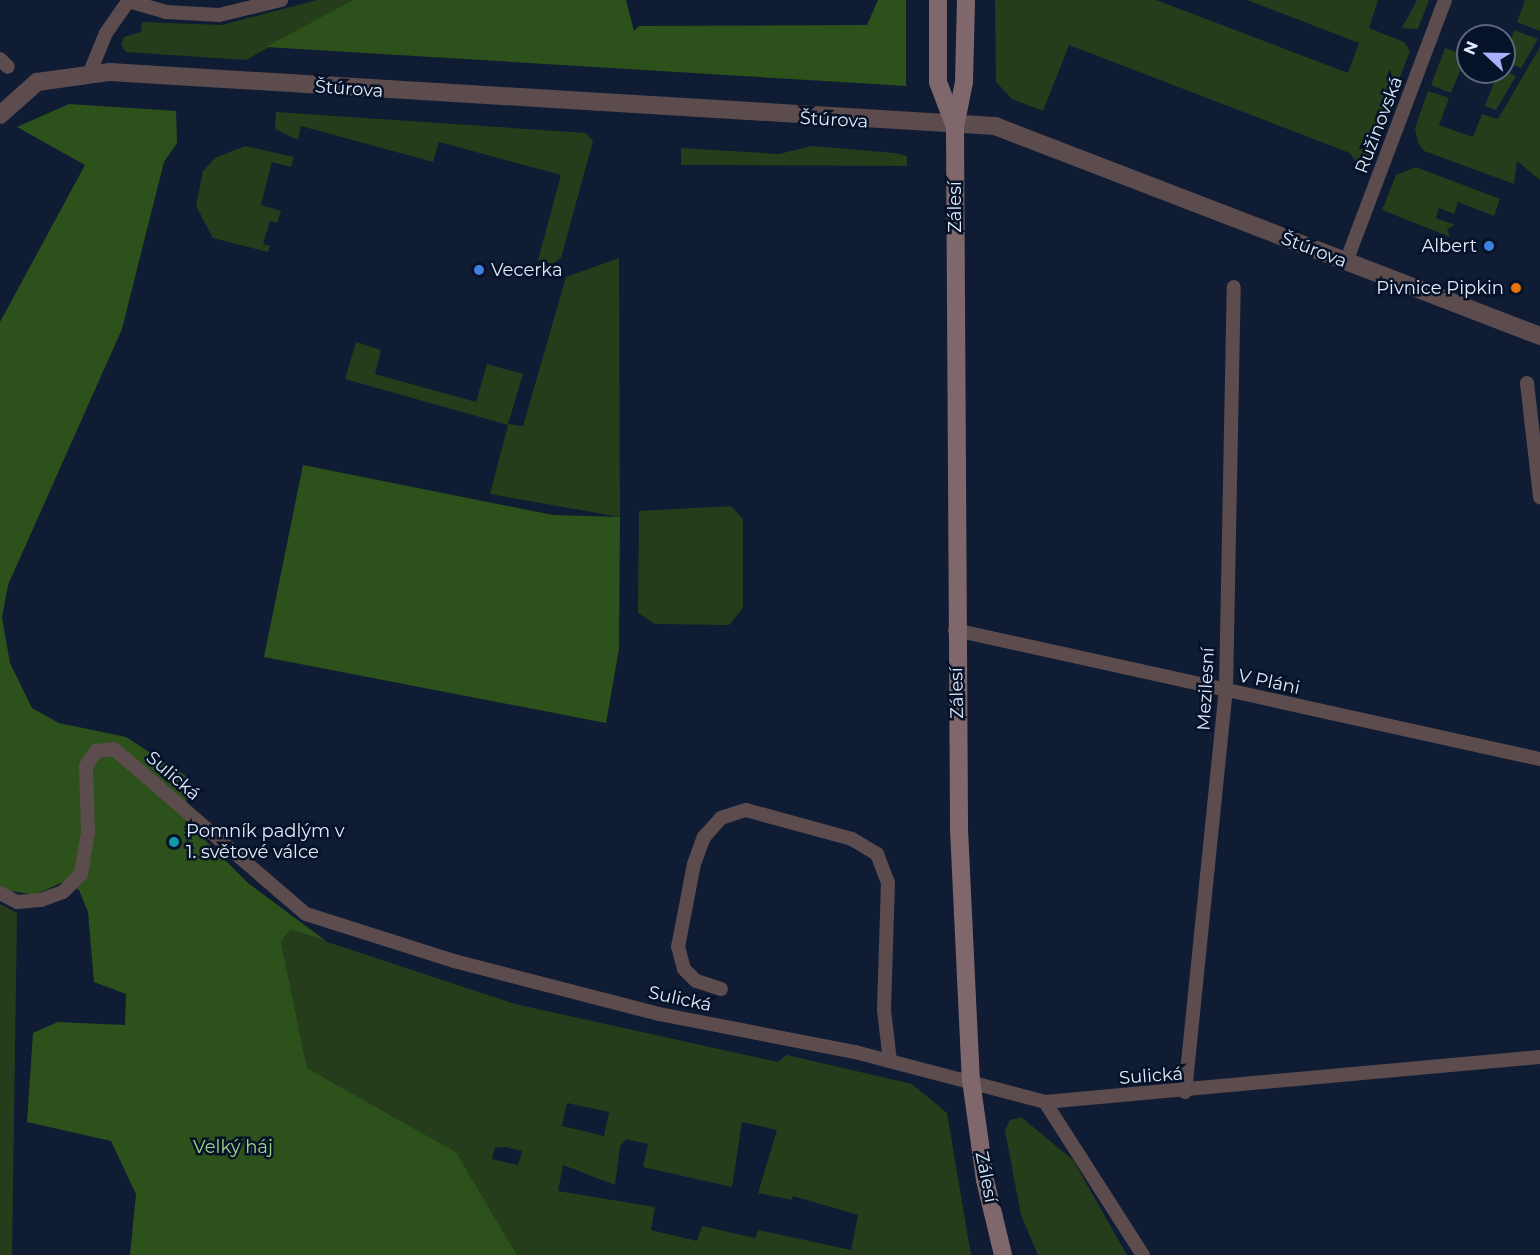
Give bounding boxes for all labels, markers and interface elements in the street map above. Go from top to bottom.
north arrow [1456,24,1516,84]
text: N [1459,38,1482,57]
street label: Ružinovská [1351,74,1407,176]
street label: Štúrova [314,76,384,102]
street label: Štúrova [799,107,869,133]
street label: Zálesí [944,181,966,233]
street label: Štúrova [1278,228,1350,272]
place label: Albert [1421,235,1477,257]
marker: Albert [1482,239,1496,253]
place label: Vecerka [491,259,563,281]
marker: Vecerka [472,263,486,277]
place label: Pivnice Pipkin [1376,277,1504,299]
marker: Pivnice Pipkin [1509,281,1523,295]
street label: Mezilesní [1193,647,1219,731]
street label: V Pláni [1236,665,1302,699]
street label: Zálesí [946,667,968,719]
street label: Sulická [142,747,204,805]
place label: Pomník padlým v 1. světové válce [186,821,345,864]
marker: Pomník padlým v 1. světové válce [167,835,181,849]
street label: Sulická [646,982,714,1016]
street label: Sulická [1118,1063,1184,1089]
park label: Velký háj [193,1136,273,1158]
street label: Zálesí [970,1150,1002,1204]

